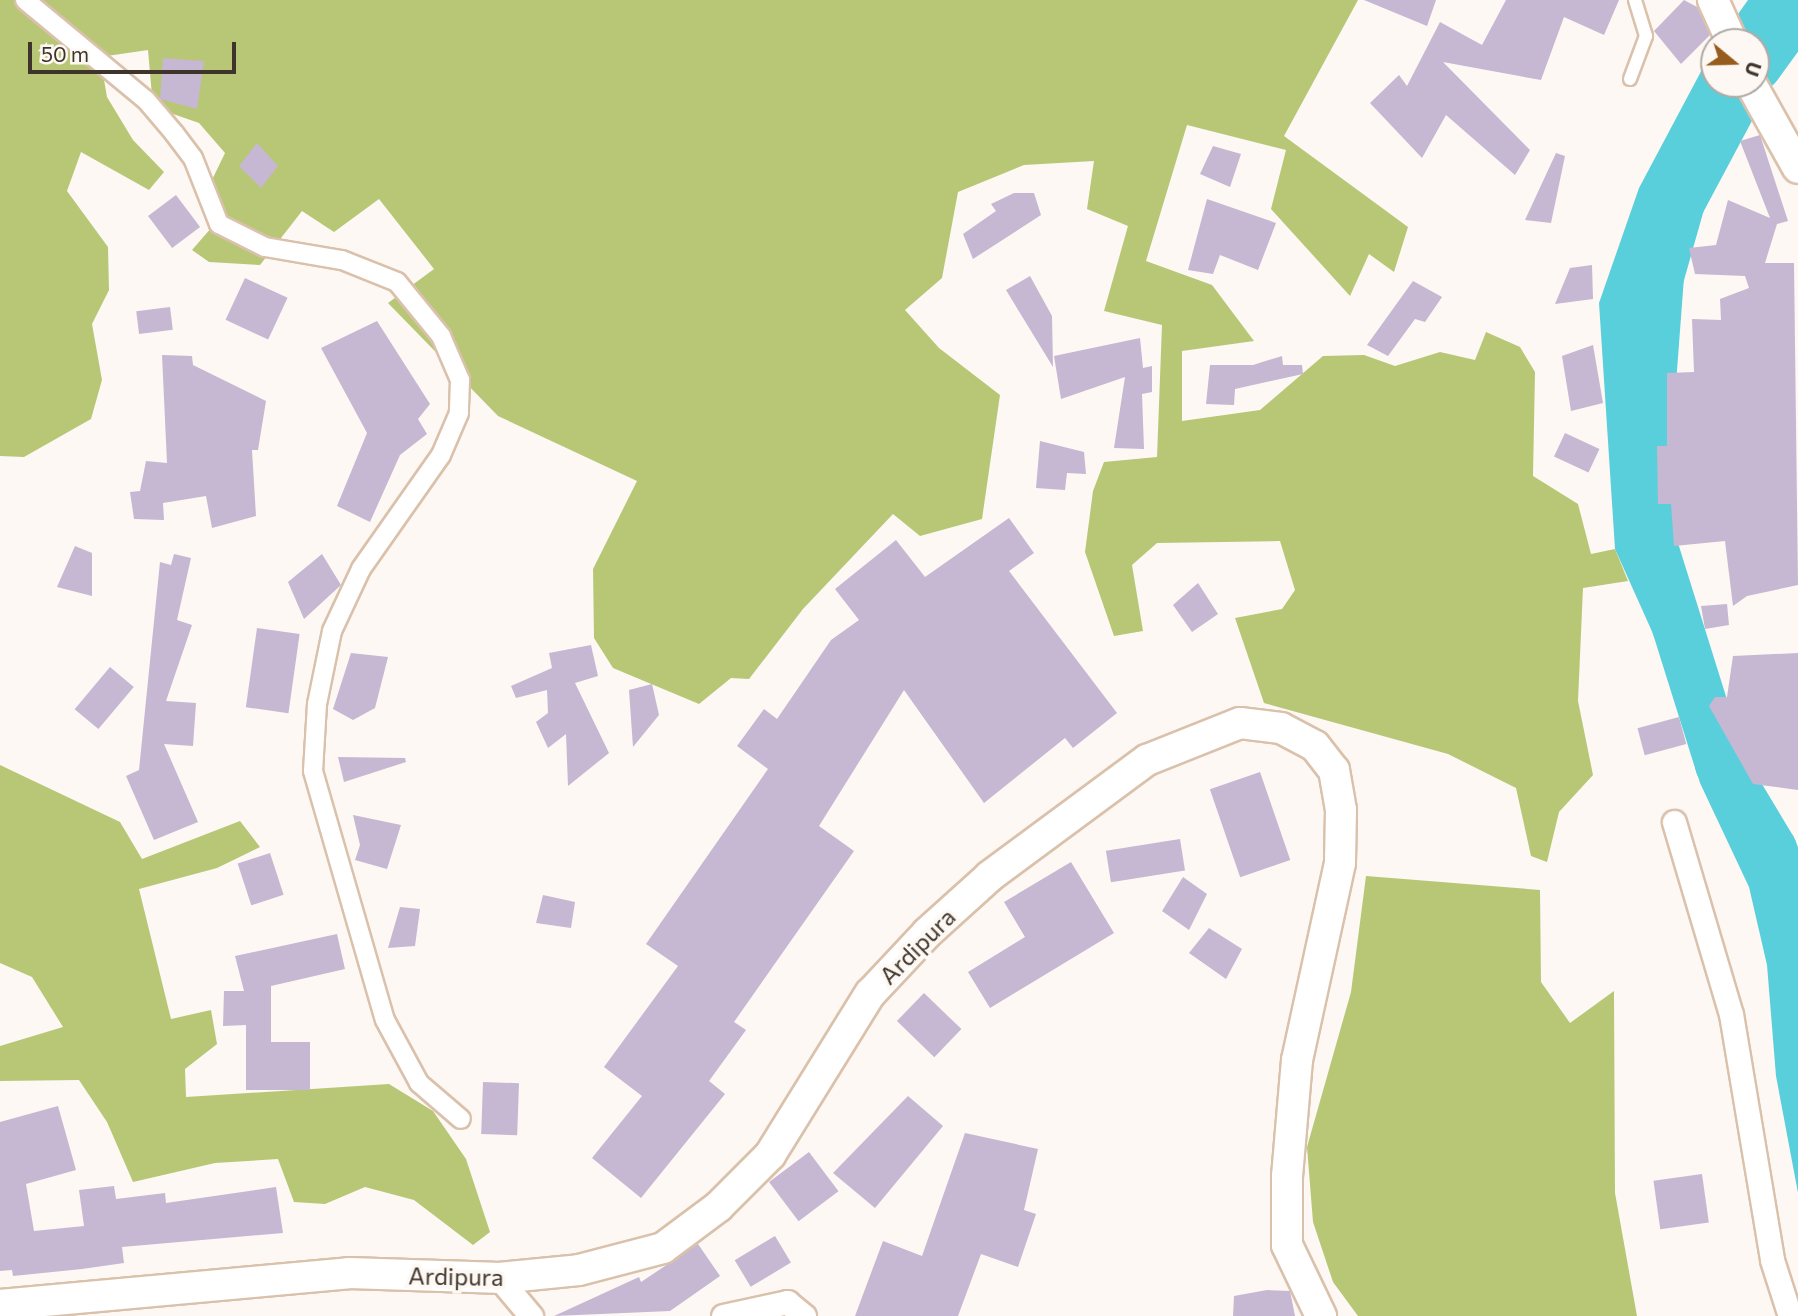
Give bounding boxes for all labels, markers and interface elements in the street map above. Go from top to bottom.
scale bar [32,28,240,72]
north arrow [1700,28,1770,98]
text: 50 m [41,41,89,66]
text: U [1740,59,1767,80]
street label: Ardipura [873,902,961,990]
street label: Ardipura [408,1261,504,1291]

